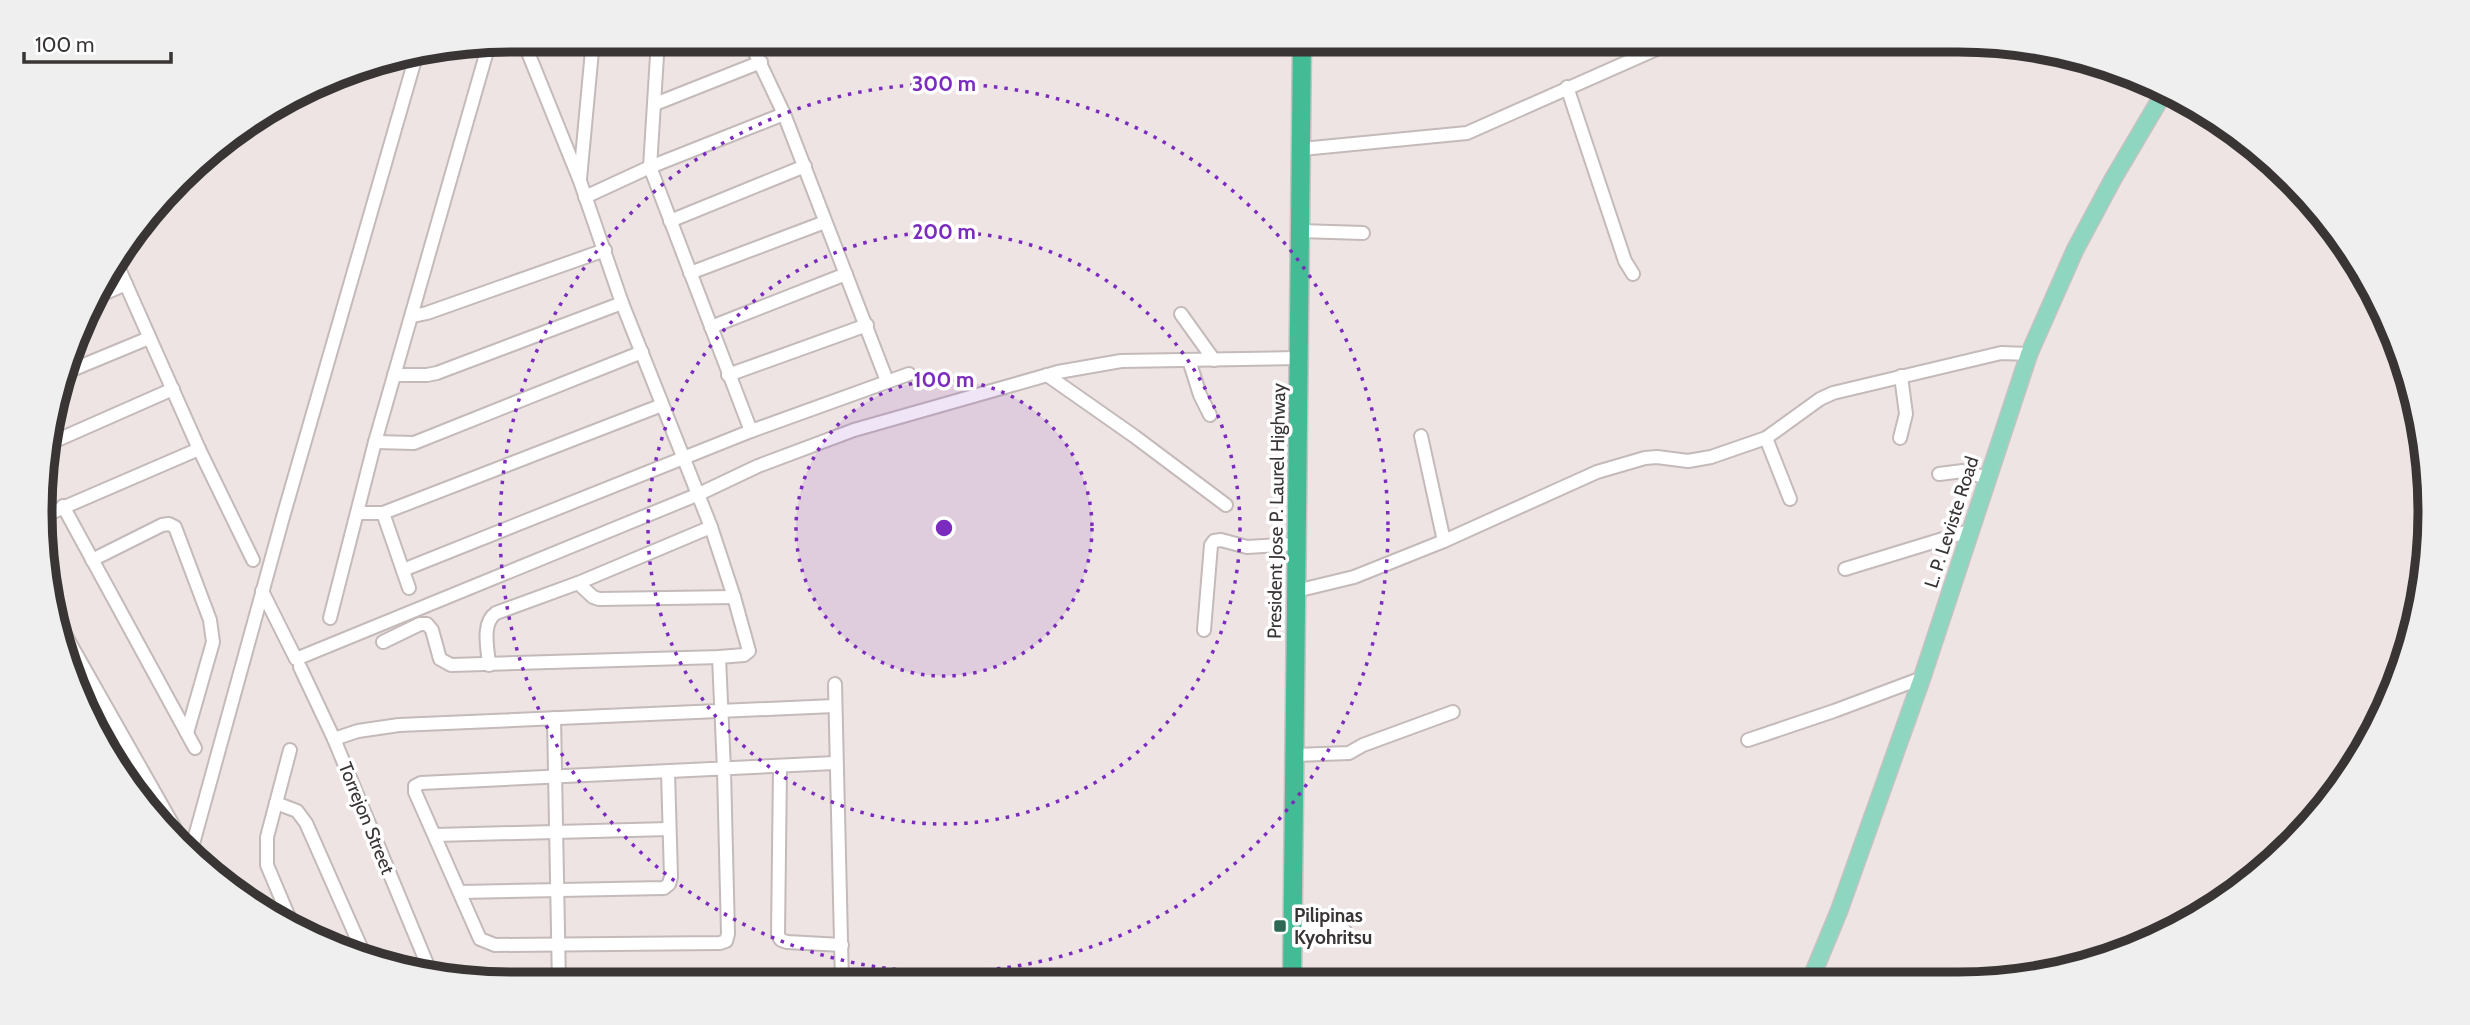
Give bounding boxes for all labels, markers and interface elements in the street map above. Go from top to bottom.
scale bar [24,21,172,65]
text: 100 m [35,32,94,57]
text: 300 m [912,71,976,96]
text: 200 m [912,219,976,244]
text: 100 m [914,367,974,392]
street label: President Jose P. Laurel Highway [1263,383,1290,639]
street label: L. P. Leviste Road [1919,453,1984,591]
centre of rings [932,516,956,540]
street label: Torrejon Street [334,759,400,878]
place label: Pilipinas Kyohritsu [1294,904,1372,949]
marker: Pilipinas Kyohritsu [1272,918,1288,934]

